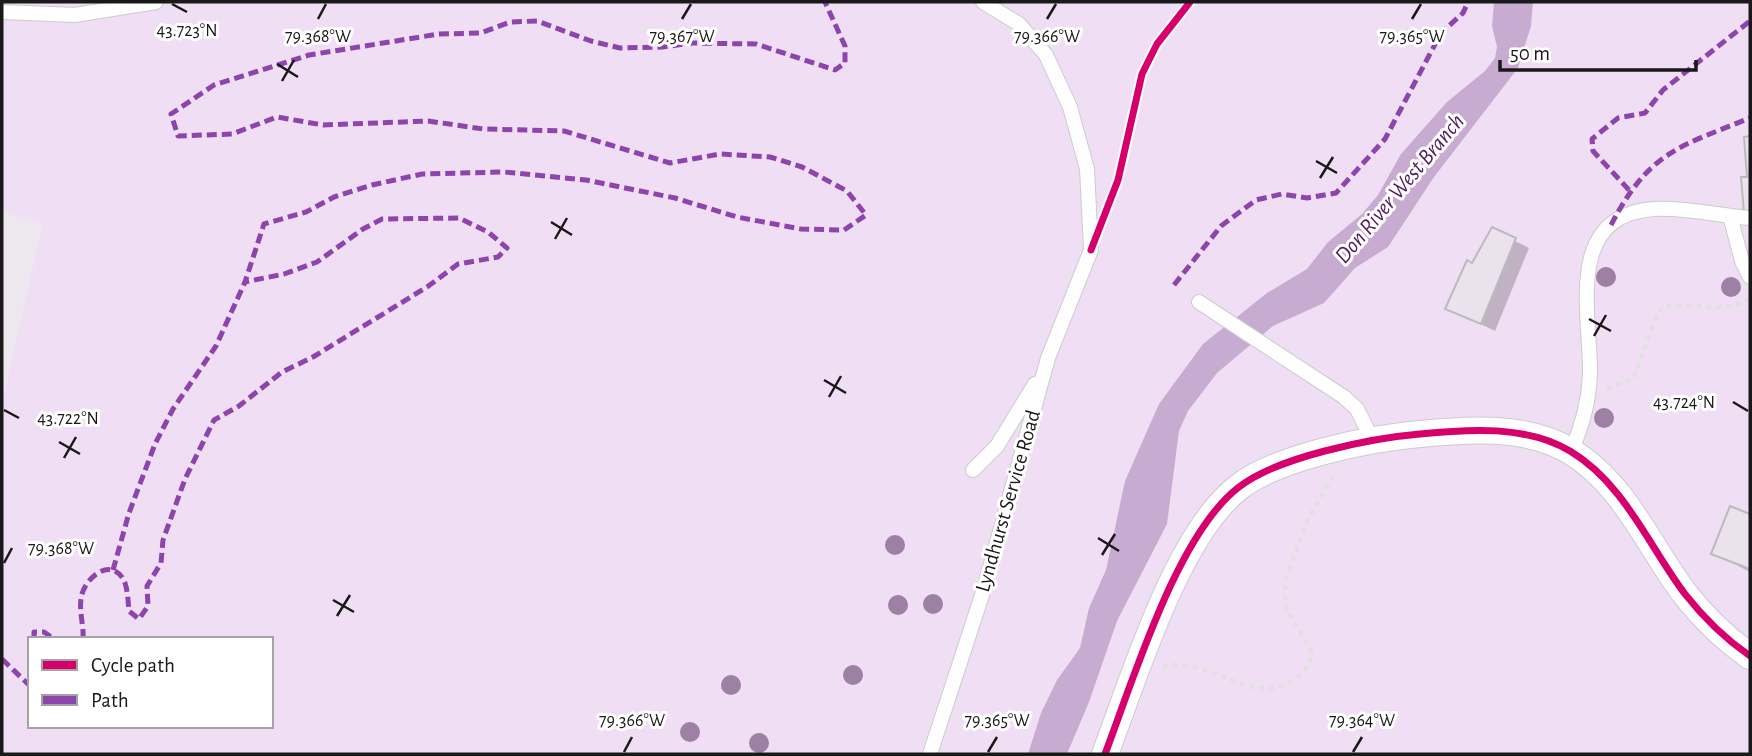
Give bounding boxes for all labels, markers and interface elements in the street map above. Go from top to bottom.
text: 43.723°N [157,22,217,40]
text: 79.368°W [285,28,351,46]
text: 79.367°W [649,28,715,46]
text: 79.366°W [1014,28,1080,46]
text: 79.365°W [1379,28,1445,46]
scale bar [1500,28,1696,72]
text: 50 m [1510,43,1550,64]
water label: Don River West Branch [1331,110,1469,268]
text: 43.724°N [1653,394,1715,412]
street label: Lyndhurst Service Road [972,408,1044,594]
text: 43.722°N [37,410,99,428]
text: 79.368°W [28,540,94,558]
legend [28,637,273,728]
text: Cycle path [91,655,175,676]
text: Path [91,690,129,711]
text: 79.366°W [599,712,665,730]
text: 79.365°W [964,712,1030,730]
text: 79.364°W [1329,712,1395,730]

